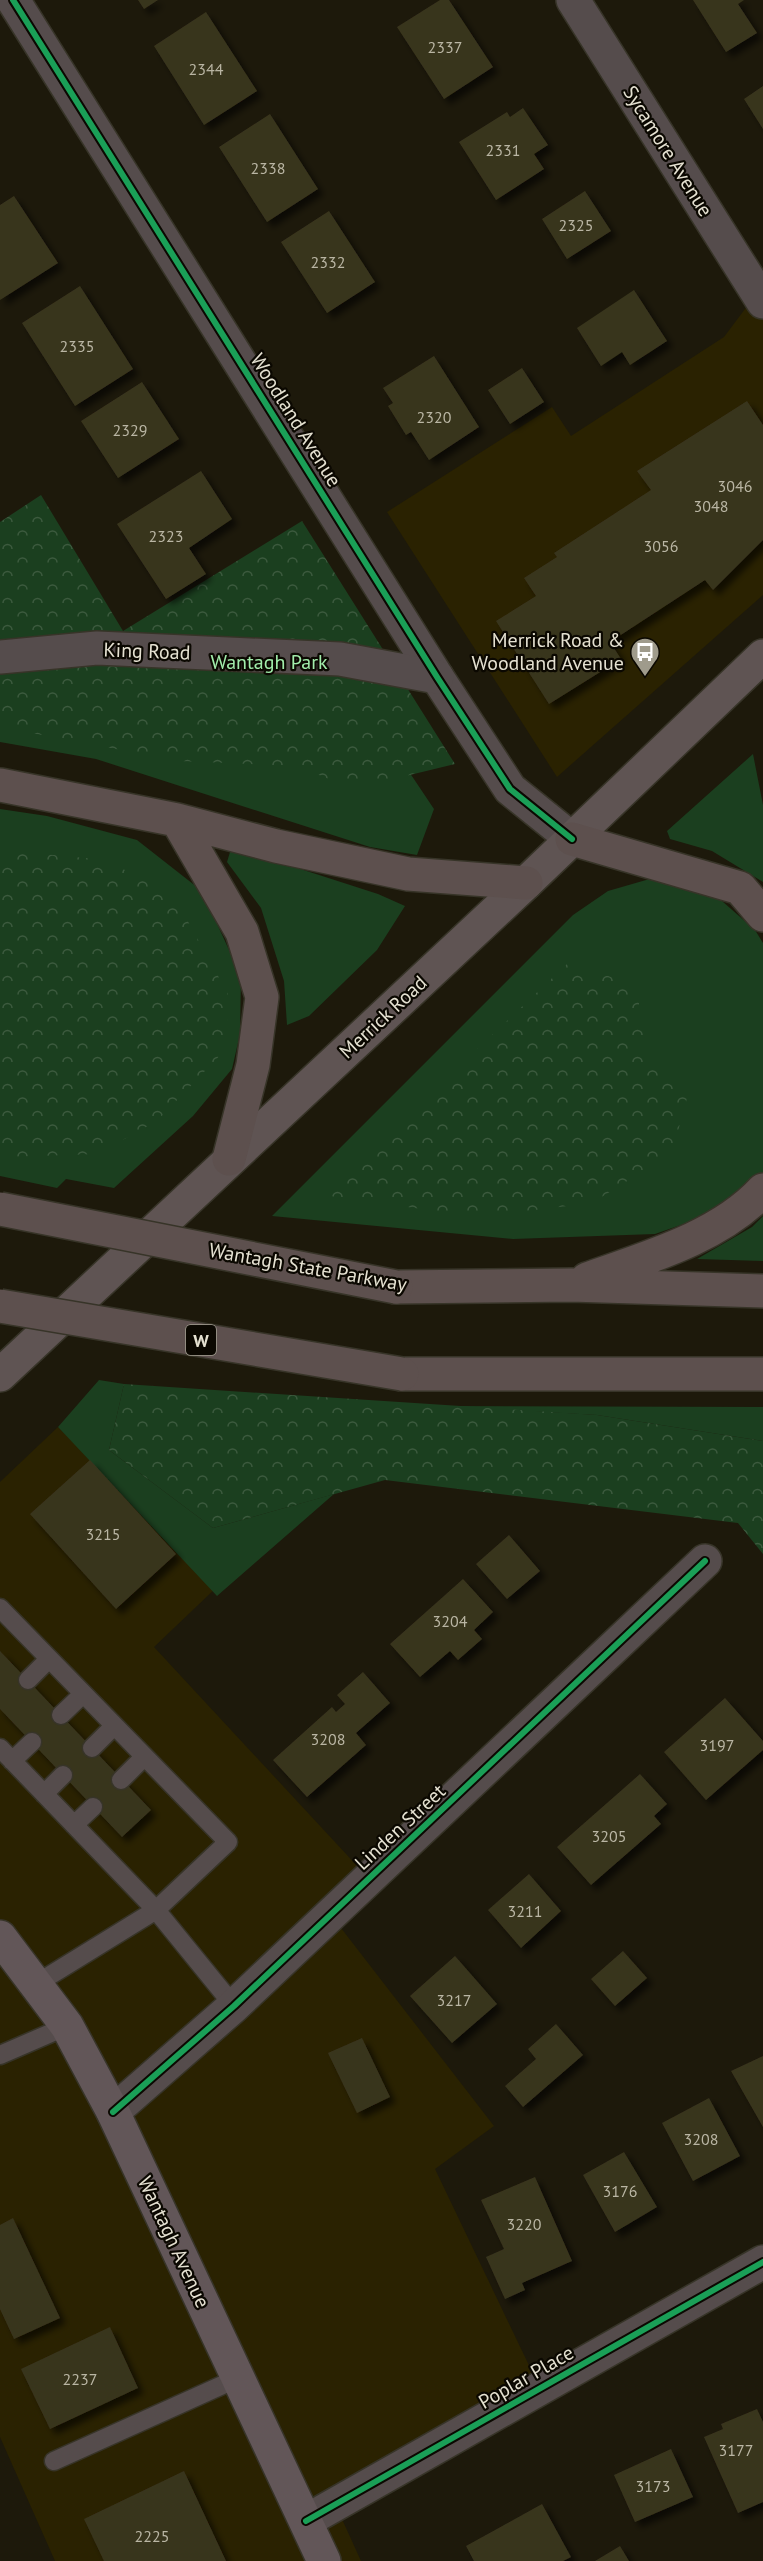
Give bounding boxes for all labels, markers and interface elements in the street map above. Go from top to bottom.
house number: 2337 [428,37,462,57]
house number: 2344 [189,59,224,79]
street label: Sycamore Avenue [617,81,719,221]
house number: 2331 [486,140,520,160]
house number: 2338 [251,158,285,178]
house number: 2325 [559,215,593,235]
house number: 2332 [311,252,345,272]
house number: 2335 [60,336,94,356]
street label: Woodland Avenue [245,348,347,492]
house number: 2320 [417,407,452,427]
house number: 2329 [113,420,147,440]
house number: 3046 [718,476,752,496]
house number: 3048 [694,496,728,516]
house number: 2323 [149,526,183,546]
house number: 3056 [644,536,678,556]
place label: Merrick Road & Woodland Avenue [471,627,624,676]
street label: King Road [103,636,191,666]
bus stop icon: Merrick Road & Woodland Avenue [629,636,661,678]
park label: Wantagh Park [210,649,328,675]
street label: Merrick Road [334,970,432,1064]
street label: Wantagh State Parkway [207,1237,410,1297]
road number: W [186,1325,216,1355]
house number: 3215 [86,1524,120,1544]
house number: 3204 [433,1611,468,1631]
house number: 3208 [311,1729,345,1749]
house number: 3197 [700,1735,734,1755]
street label: Linden Street [349,1778,451,1876]
house number: 3205 [592,1826,626,1846]
house number: 3211 [508,1901,542,1921]
house number: 3217 [437,1990,471,2010]
house number: 3208 [684,2129,718,2149]
street label: Wantagh Avenue [132,2172,216,2312]
house number: 3176 [603,2181,637,2201]
house number: 3220 [507,2214,542,2234]
street label: Poplar Place [474,2339,578,2415]
house number: 2237 [63,2369,97,2389]
house number: 3177 [719,2440,753,2460]
house number: 3173 [636,2476,670,2496]
house number: 2225 [135,2526,169,2546]

